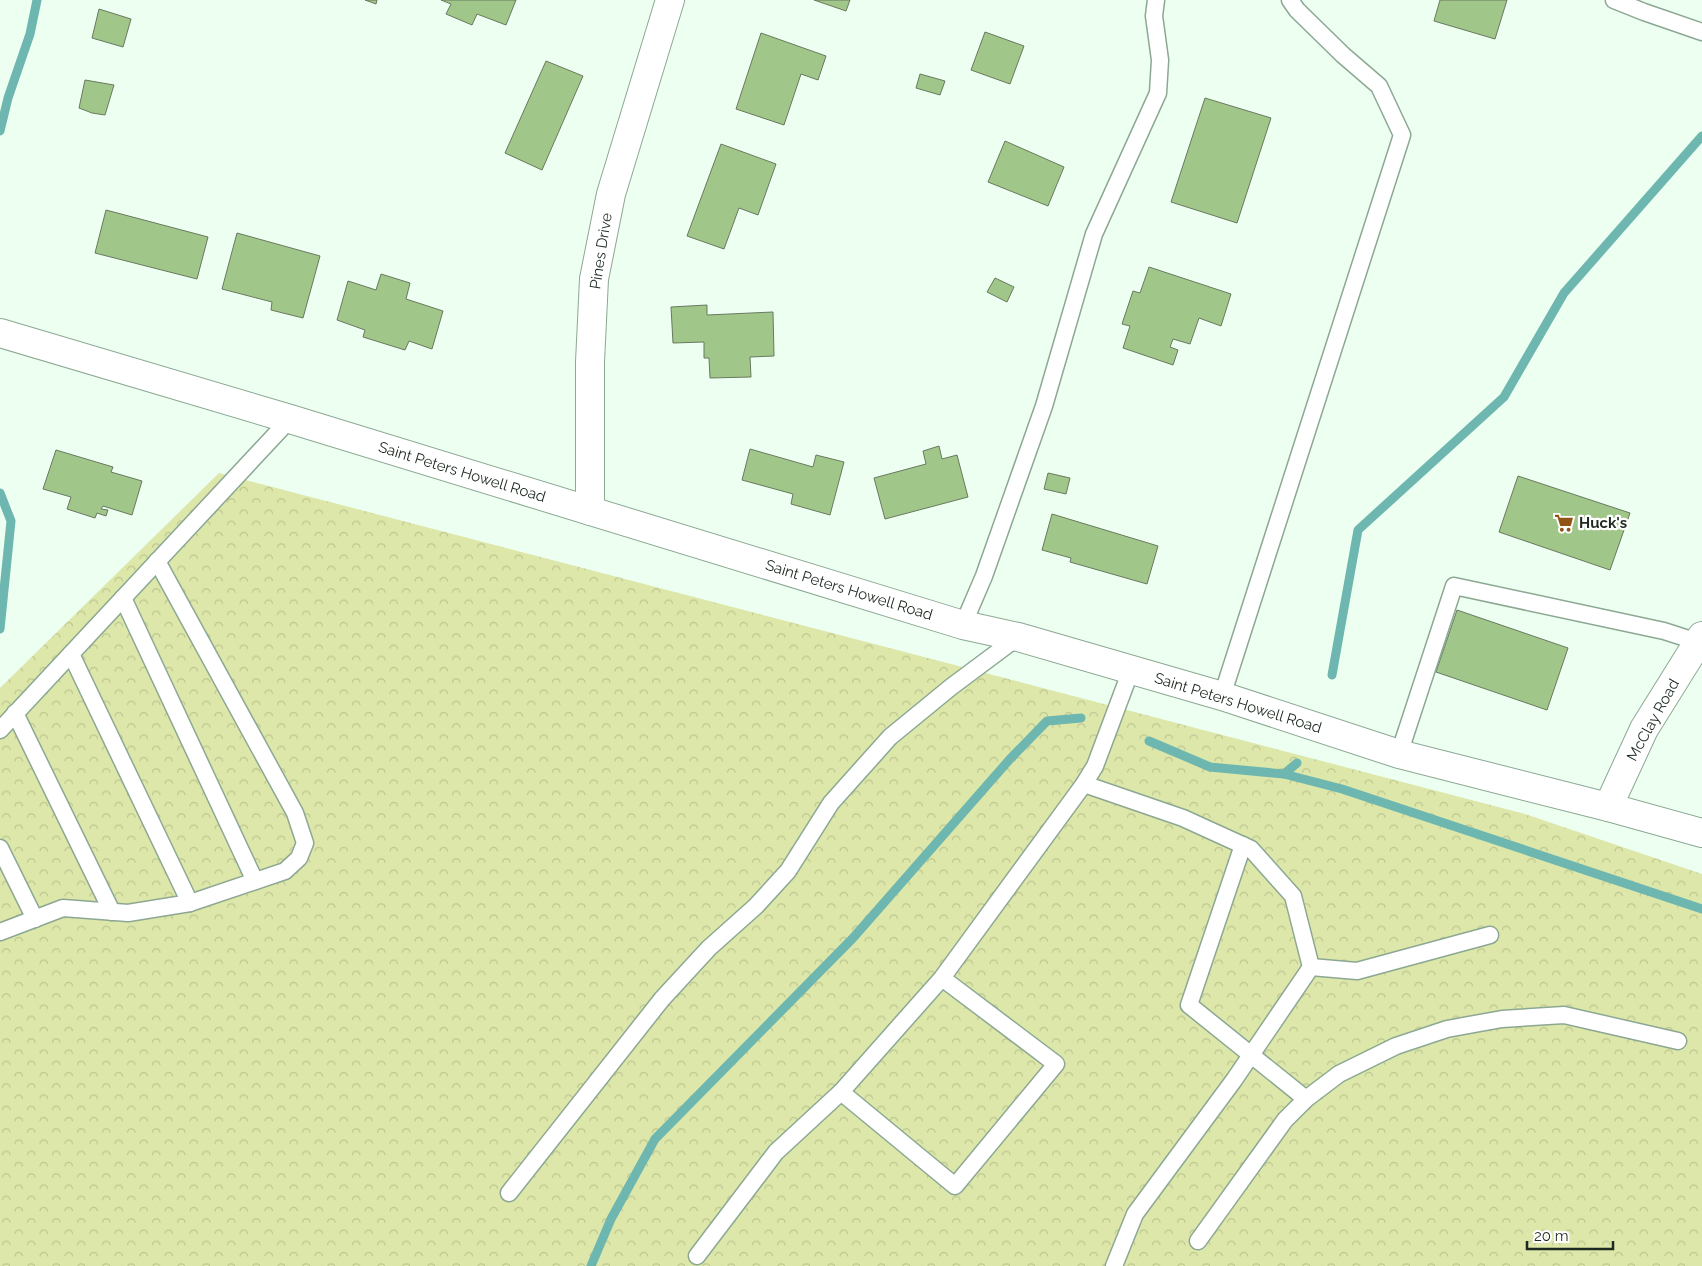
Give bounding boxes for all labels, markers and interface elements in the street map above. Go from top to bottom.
street label: Pines Drive [586,211,616,290]
street label: Saint Peters Howell Road [376,438,548,506]
supermarket icon: Huck's [1553,512,1575,534]
place label: Huck's [1579,514,1627,532]
street label: Saint Peters Howell Road [763,556,935,624]
street label: Saint Peters Howell Road [1152,669,1324,737]
street label: McClay Road [1623,676,1683,764]
scale bar [1527,1218,1613,1250]
text: 20 m [1534,1227,1569,1245]

